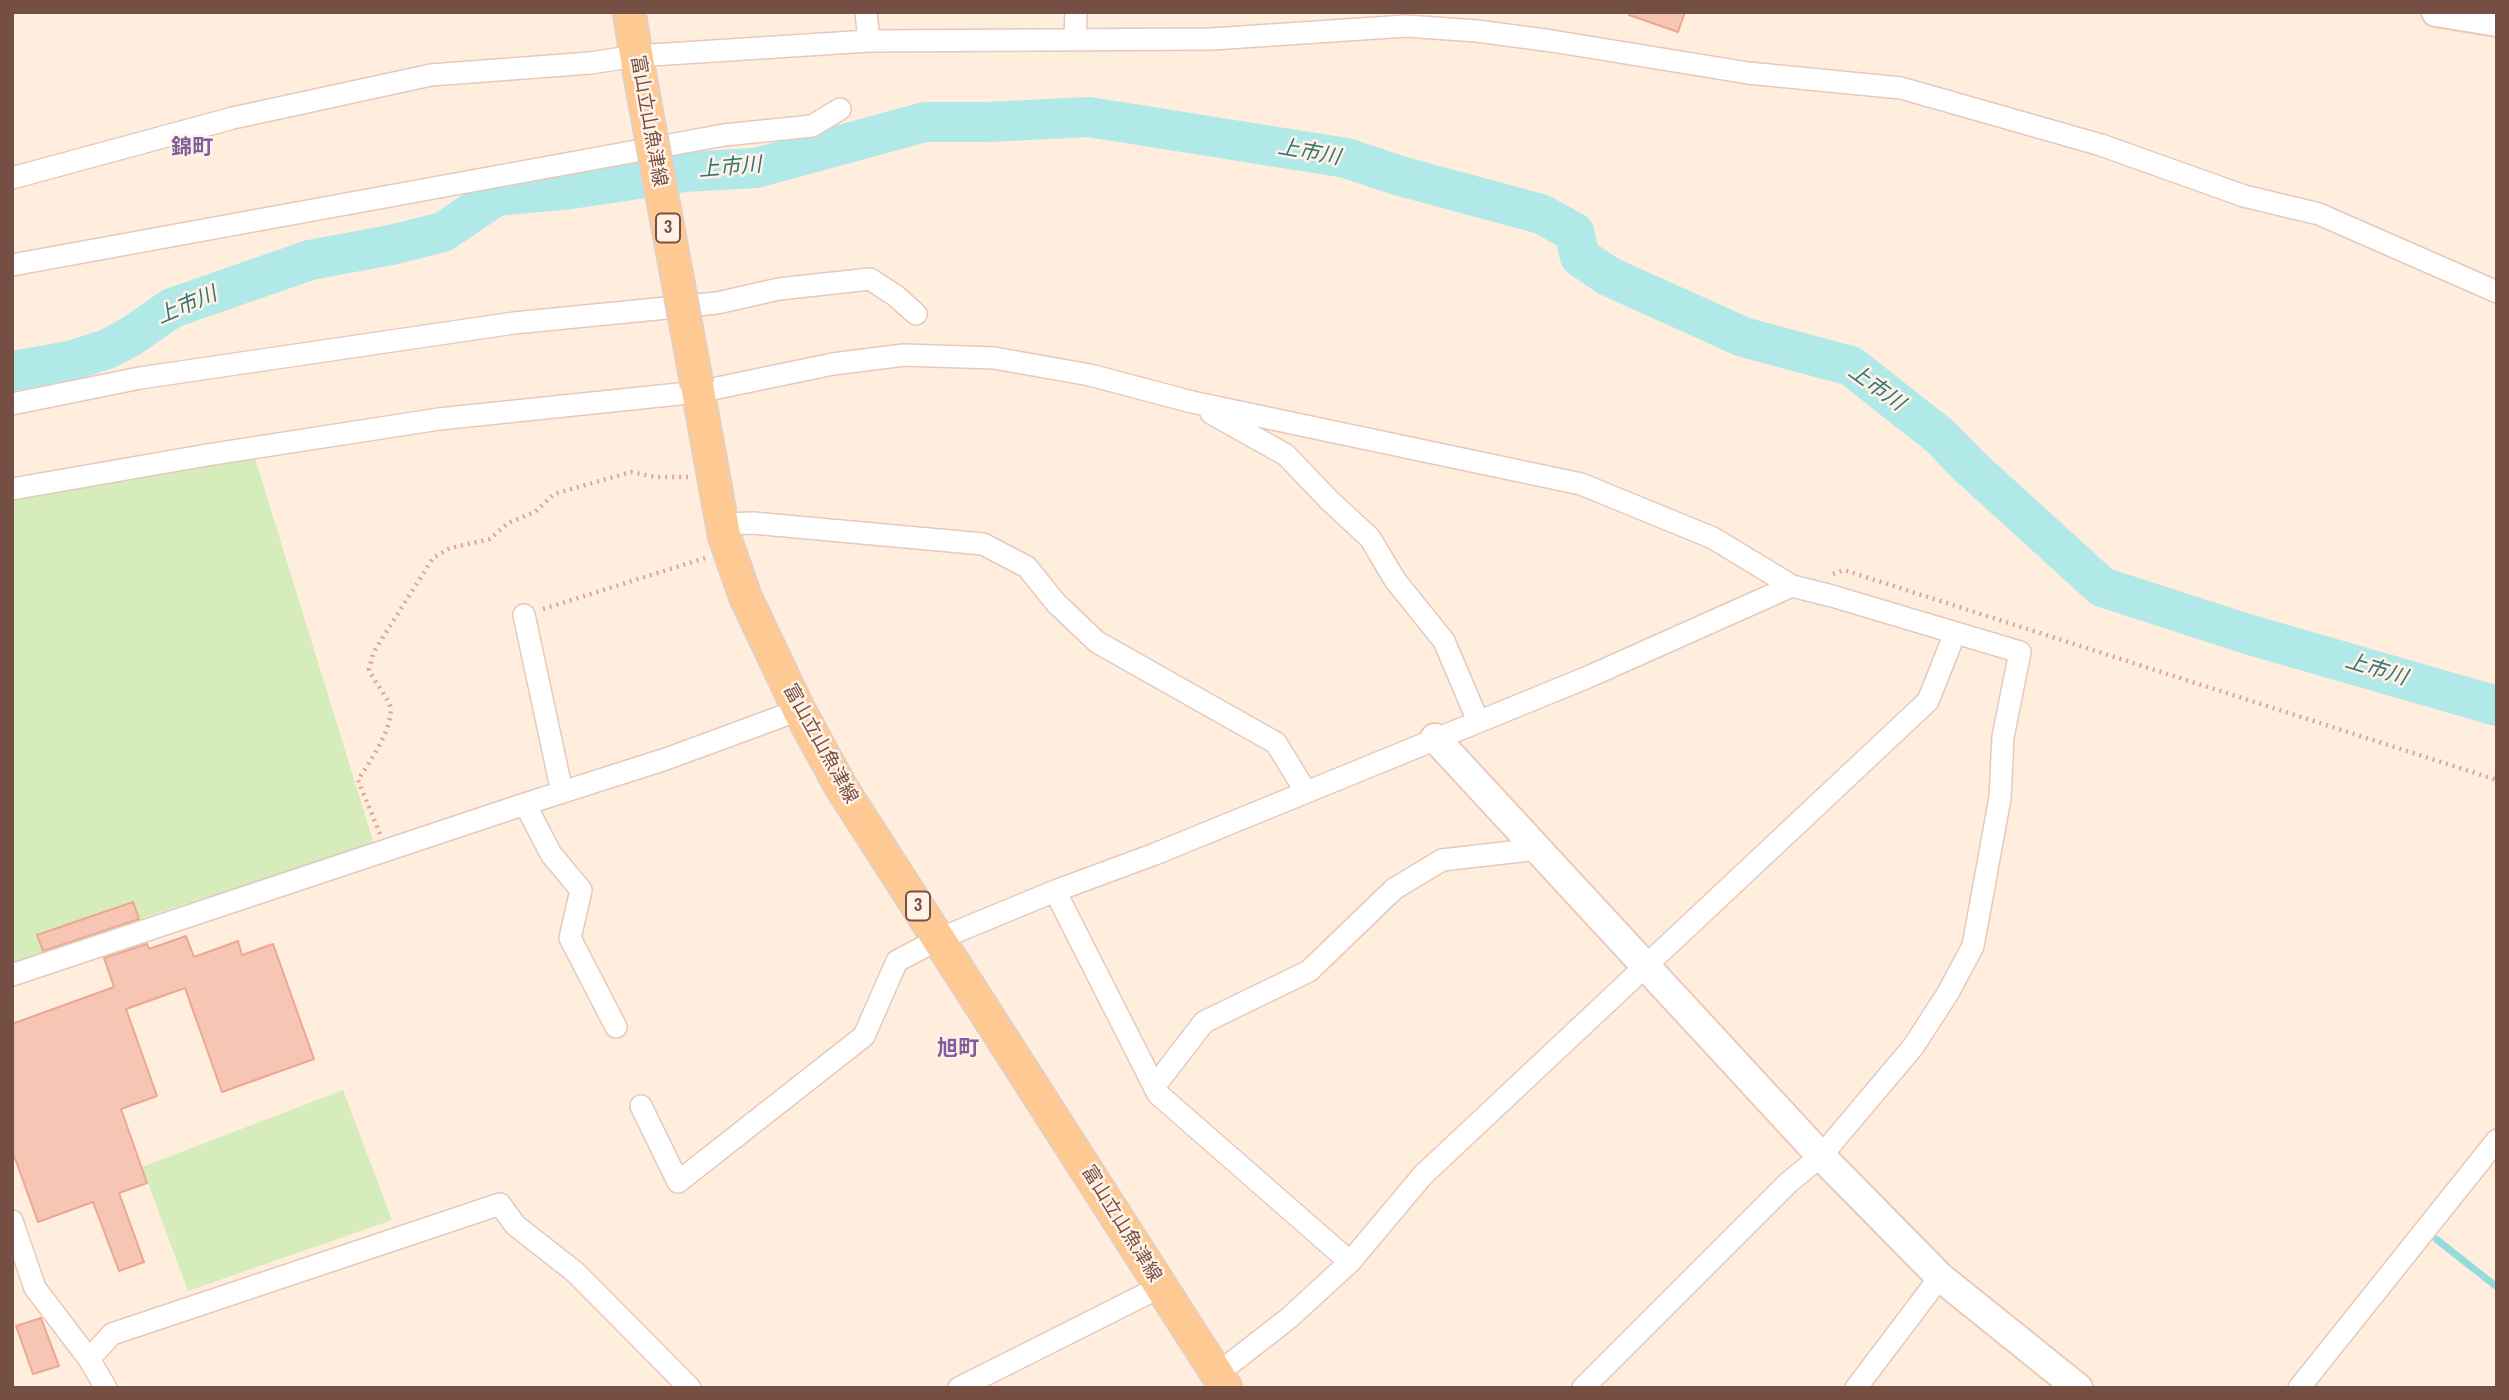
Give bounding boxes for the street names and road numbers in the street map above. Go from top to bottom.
street label: 富山立山魚津線 [625,54,671,188]
road number: 3 [656,213,680,242]
street label: 富山立山魚津線 [778,680,862,808]
road number: 3 [906,891,930,920]
street label: 富山立山魚津線 [1076,1162,1166,1286]

